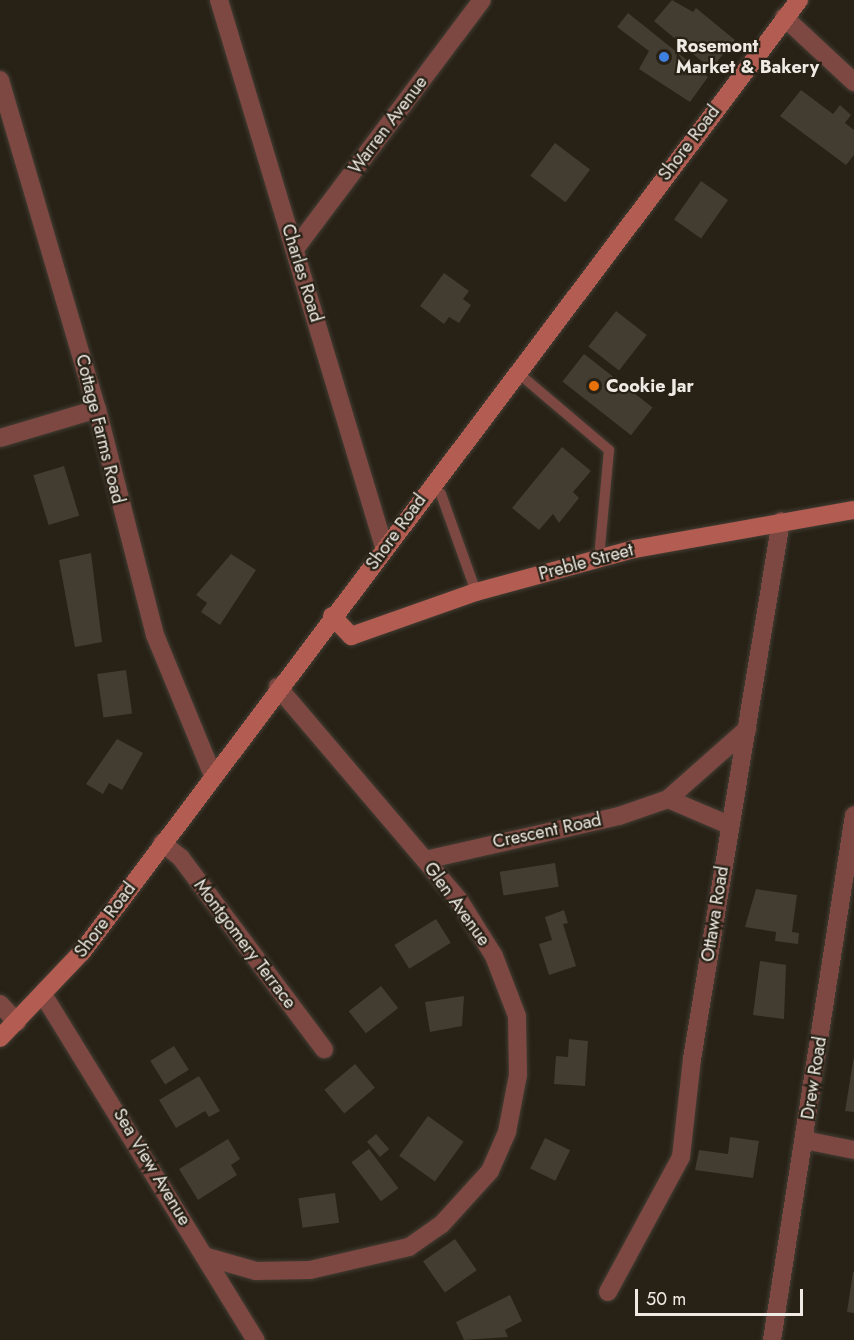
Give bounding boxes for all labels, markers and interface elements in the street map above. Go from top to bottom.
place label: Rosemont Market & Bakery [676,36,819,78]
marker: Rosemont Market & Bakery [657,50,671,64]
street label: Warren Avenue [344,72,432,178]
street label: Shore Road [654,101,724,185]
street label: Charles Road [277,221,327,325]
street label: Cottage Farms Road [71,352,129,506]
place label: Cookie Jar [606,375,694,397]
marker: Cookie Jar [587,379,601,393]
street label: Shore Road [361,490,431,574]
street label: Preble Street [537,539,635,585]
street label: Crescent Road [491,809,603,853]
street label: Glen Avenue [419,858,495,950]
street label: Ottawa Road [697,865,733,963]
street label: Montgomery Terrace [189,875,301,1013]
street label: Shore Road [70,878,140,962]
street label: Drew Road [797,1035,831,1121]
street label: Sea View Avenue [109,1105,195,1229]
scale bar [638,1277,806,1315]
text: 50 m [646,1286,686,1312]

